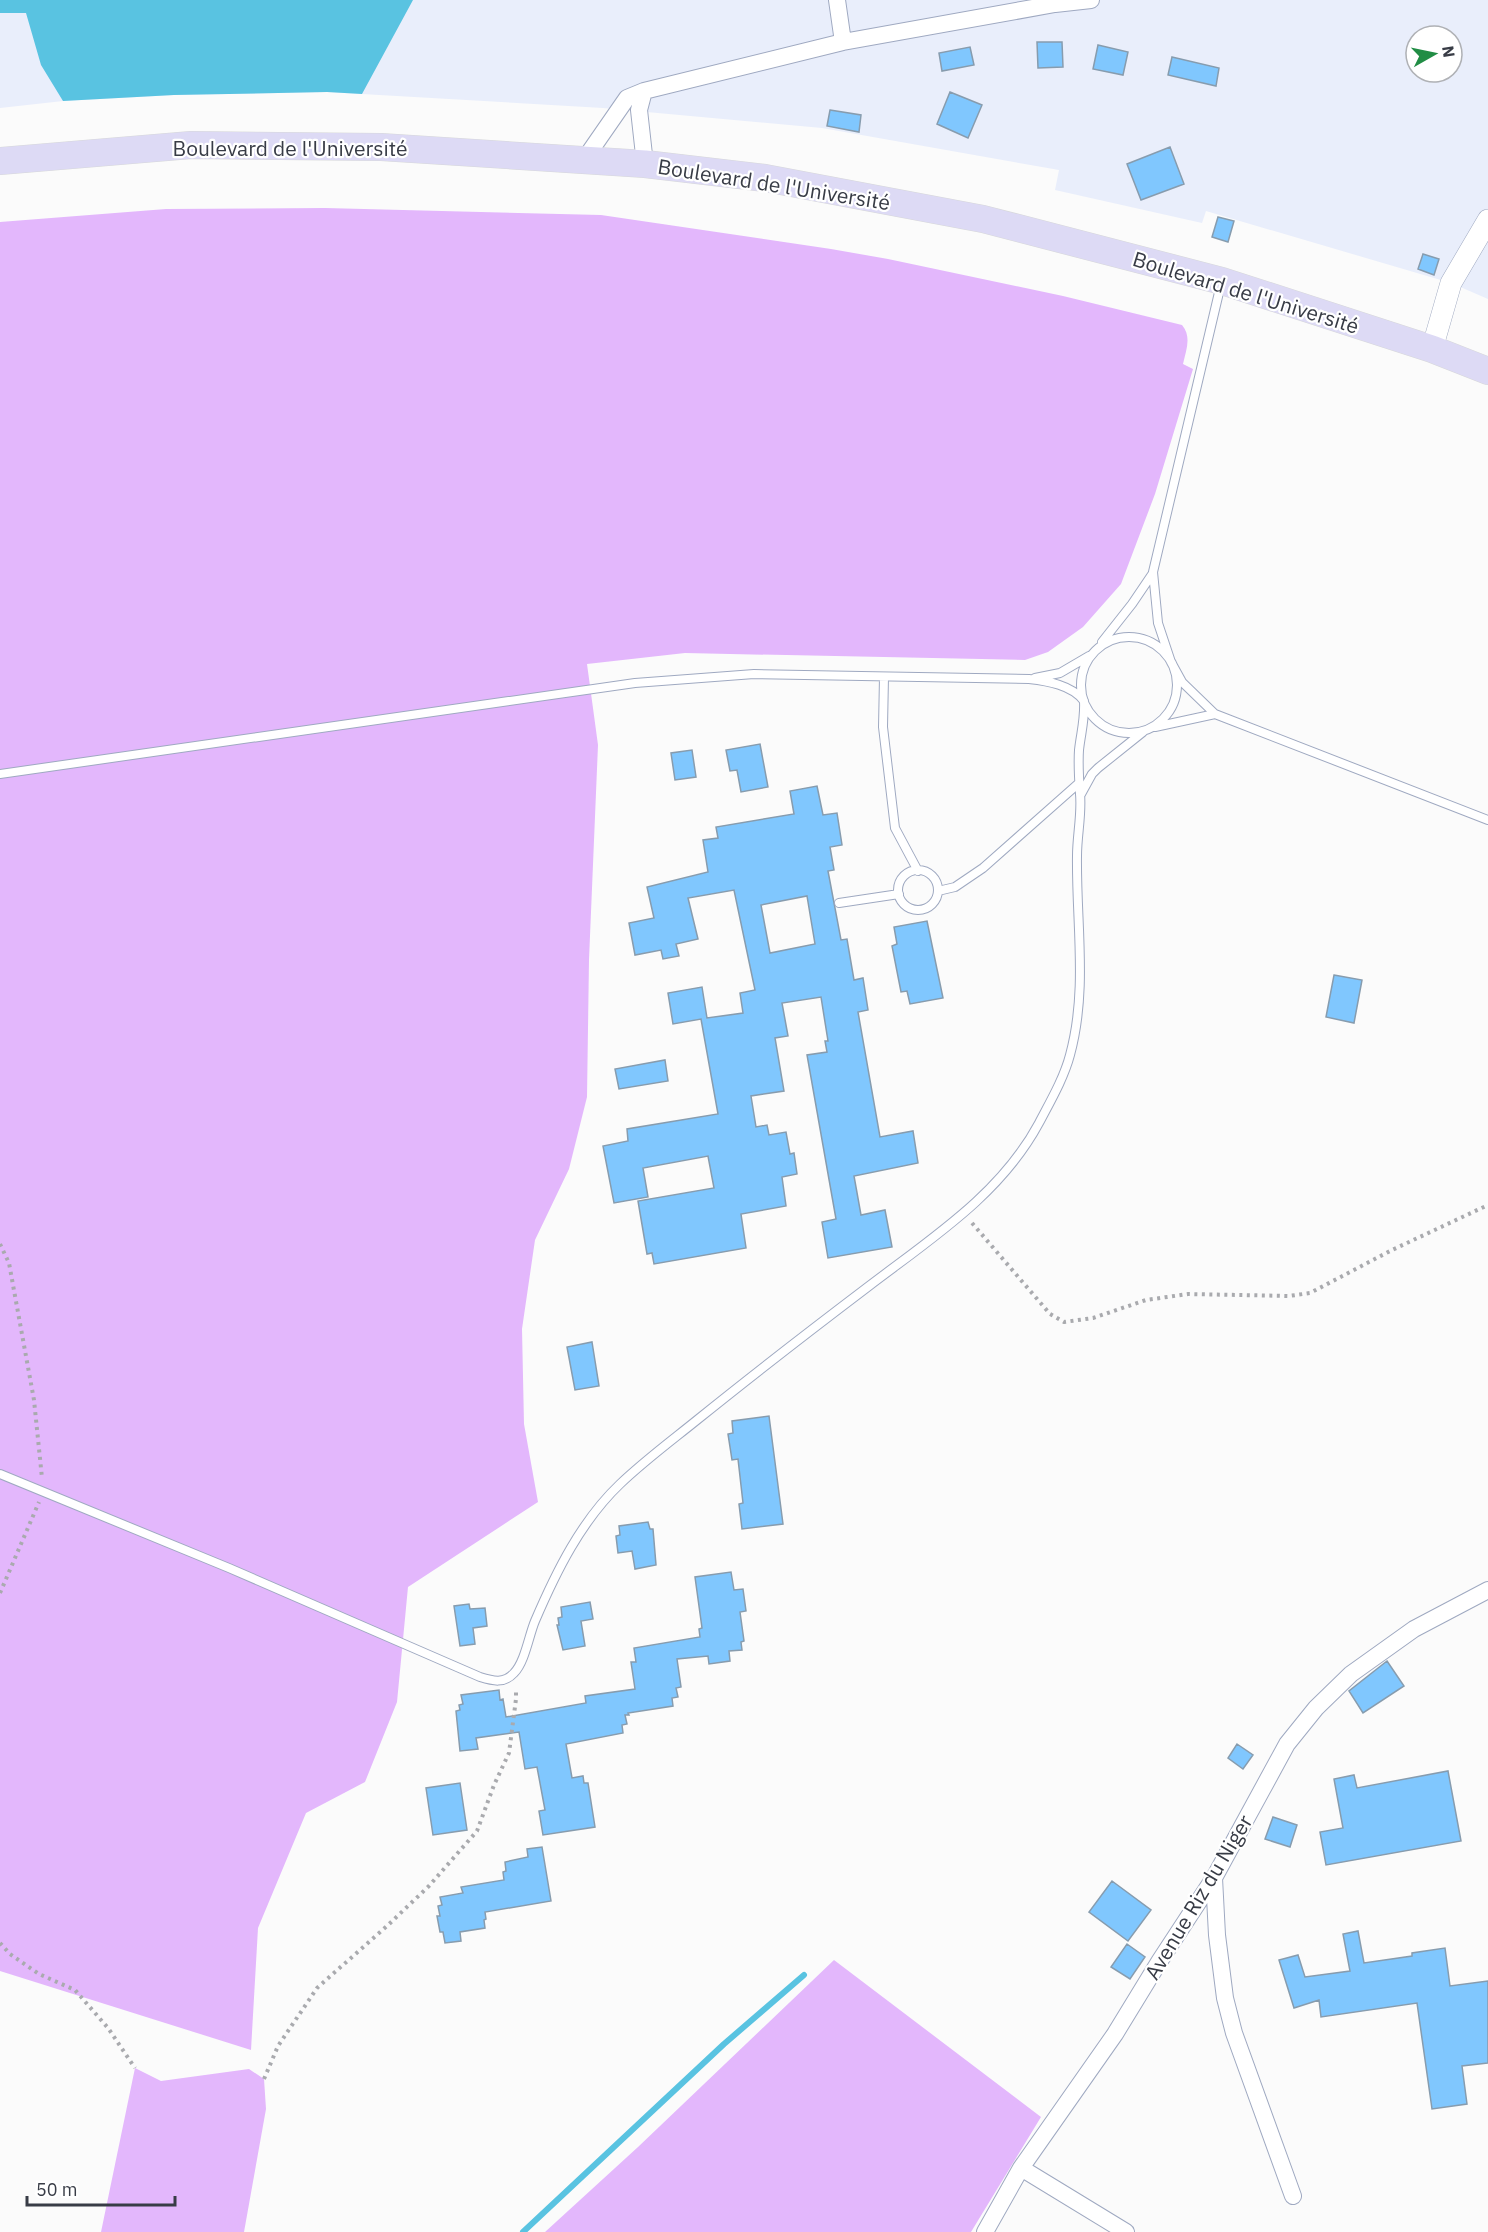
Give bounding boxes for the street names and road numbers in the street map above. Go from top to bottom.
street label: Boulevard de l'Université [172,134,408,162]
street label: Boulevard de l'Université [656,152,892,216]
street label: Boulevard de l'Université [1129,244,1363,340]
street label: Avenue Riz du Niger [1138,1809,1259,1985]

